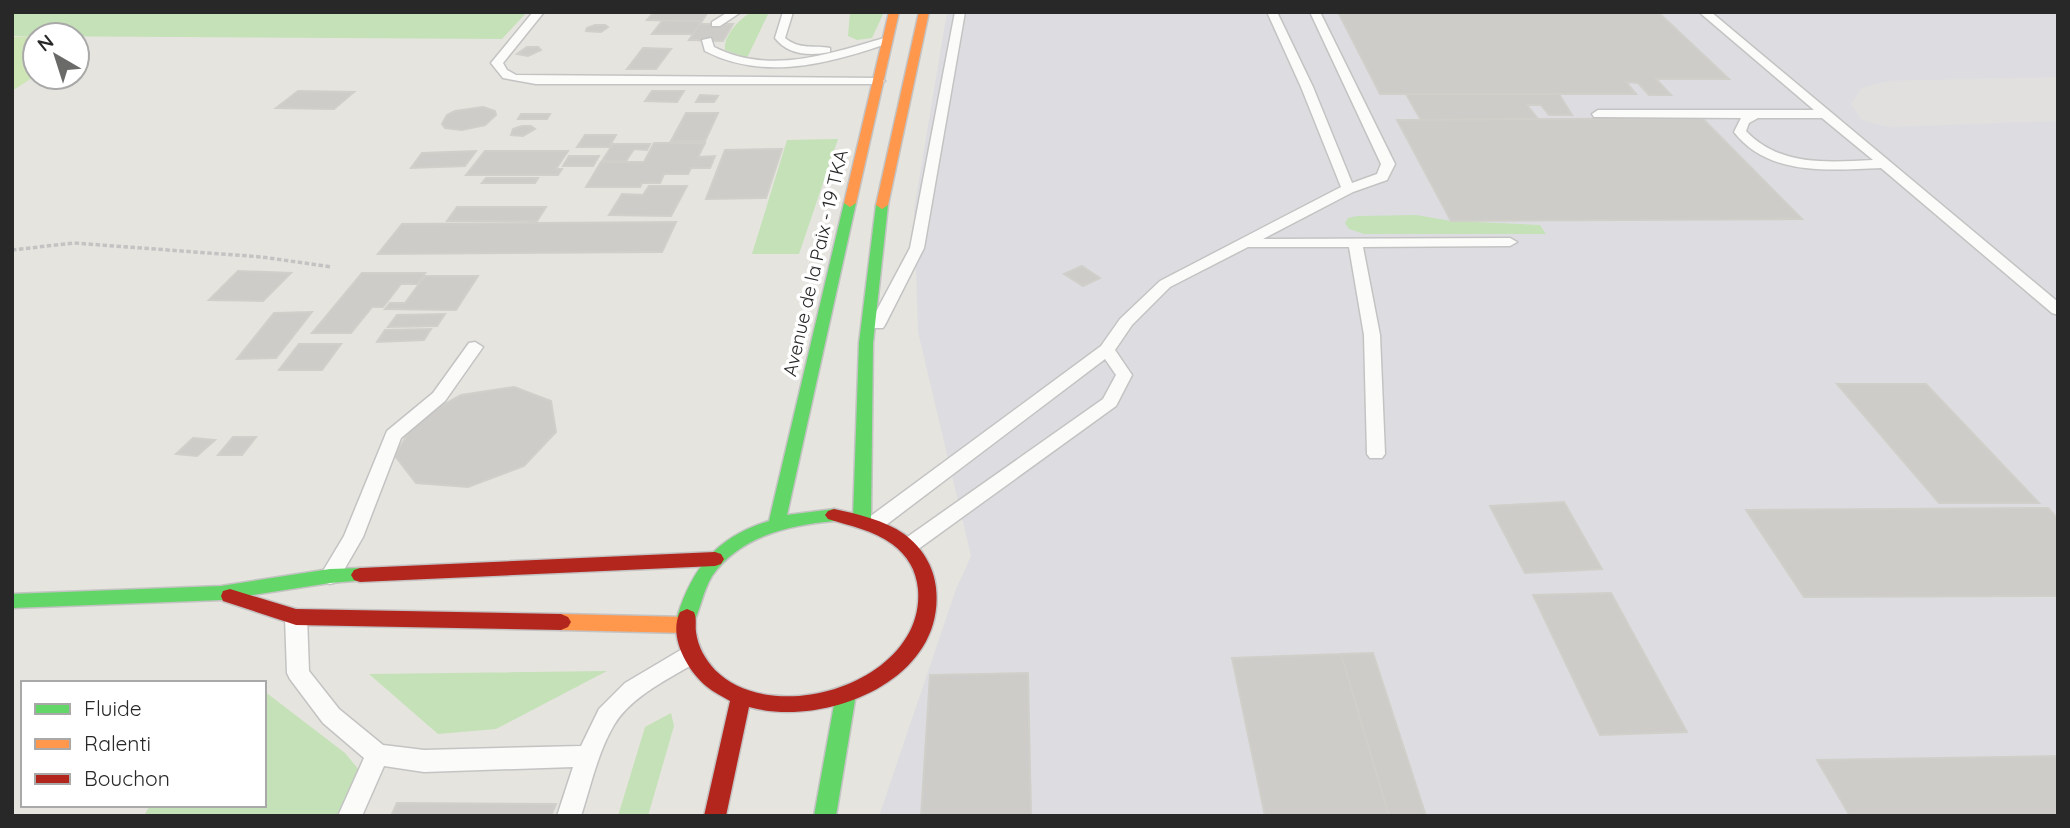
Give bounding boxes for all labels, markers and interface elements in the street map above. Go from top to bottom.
north arrow [21,21,91,91]
text: N [32,29,58,57]
street label: Avenue de la Paix - 19 TKA [777,147,853,379]
legend [21,681,266,807]
text: Fluide [84,695,142,721]
text: Ralenti [84,730,151,756]
text: Bouchon [84,765,170,791]

